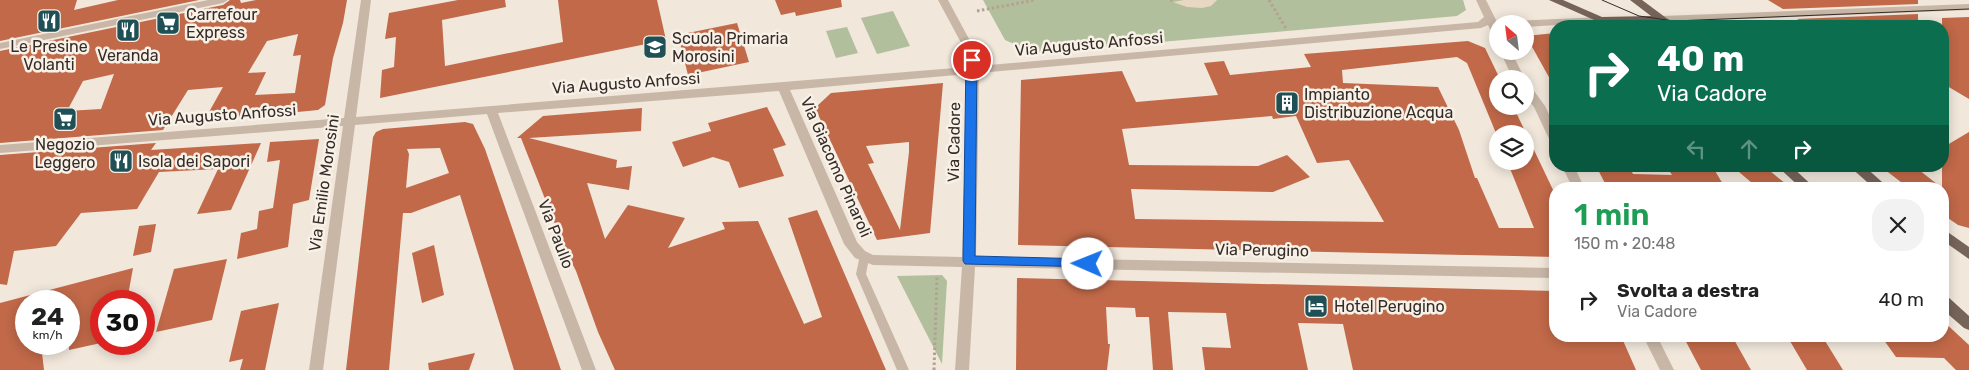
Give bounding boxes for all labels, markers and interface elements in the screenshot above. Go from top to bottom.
place label: Carrefour Express [186,5,257,42]
restaurant icon: Le Presine Volanti [36,8,62,34]
supermarket icon: Carrefour Express [155,10,181,36]
north arrow [1489,15,1534,60]
map controls [1489,15,1534,170]
restaurant icon: Veranda [115,17,141,43]
street label: Via Augusto Anfossi [1014,28,1164,60]
place label: Scuola Primaria Morosini [672,29,788,66]
school or university icon: Scuola Primaria Morosini [642,34,668,60]
place label: Le Presine Volanti [10,37,88,74]
text: 40 m [1657,38,1744,80]
pin [951,39,993,81]
icon: right [1574,40,1639,105]
place label: Veranda [97,46,159,65]
icon: arrive [958,46,986,74]
street label: Via Augusto Anfossi [551,68,701,98]
button: search [1489,70,1534,115]
text: Via Cadore [1657,80,1767,107]
place label: Impianto Distribuzione Acqua [1304,85,1453,122]
building icon: Impianto Distribuzione Acqua [1274,90,1300,116]
street label: Via Giacomo Pinaroli [797,94,875,240]
street label: Via Augusto Anfossi [147,100,297,130]
street label: Via Cadore [944,102,964,182]
supermarket icon: Negozio Leggero [52,106,78,132]
street label: Via Emilio Morosini [305,113,343,253]
button: layers [1489,125,1534,170]
place label: Negozio Leggero [35,135,95,172]
icon: left [1682,135,1710,163]
icon: ahead [1735,135,1763,163]
icon: right [1788,135,1816,163]
restaurant icon: Isola dei Sapori [108,148,134,174]
place label: Isola dei Sapori [138,152,250,171]
street label: Via Paullo [534,197,578,271]
text: 1 min [1574,197,1649,233]
button: close [1872,199,1924,251]
text: 150 m · 20:48 [1574,234,1676,253]
position arrow [1061,237,1113,289]
street label: Via Perugino [1215,240,1309,260]
text: Svolta a destra [1617,279,1759,302]
icon: right [1574,286,1602,314]
text: 40 m [1879,288,1924,311]
speed limit sign: 30 [90,290,155,355]
hotel icon: Hotel Perugino [1303,293,1329,319]
place label: Hotel Perugino [1334,297,1445,316]
text: 24 [31,302,64,331]
text: Via Cadore [1617,302,1697,321]
text: km/h [33,328,62,342]

